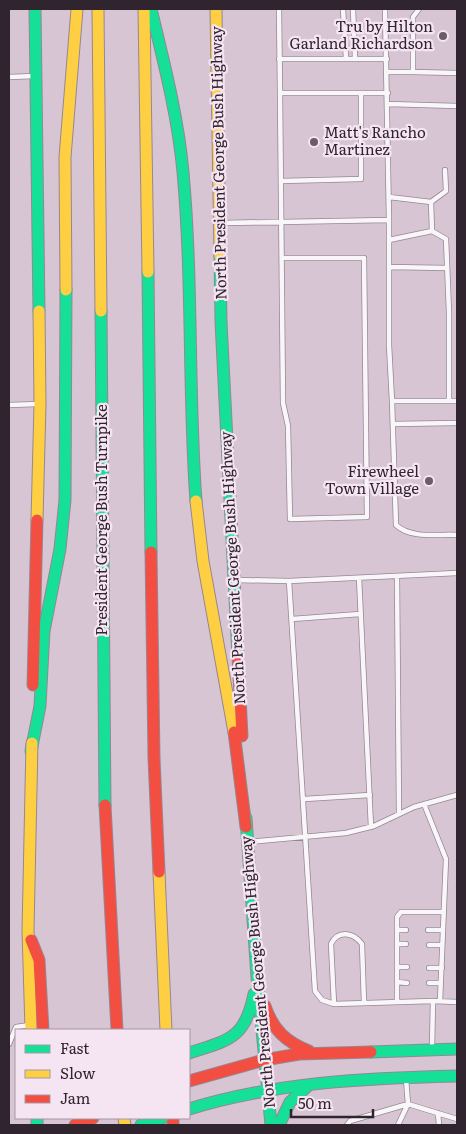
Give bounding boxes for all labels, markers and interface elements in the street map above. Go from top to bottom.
place label: Tru by Hilton Garland Richardson [289,14,433,54]
street label: North President George Bush Highway [204,26,231,300]
marker: Tru by Hilton Garland Richardson [437,30,449,42]
place label: Matt's Rancho Martinez [324,120,426,160]
marker: Matt's Rancho Martinez [308,136,320,148]
street label: President George Bush Turnpike [89,404,112,636]
street label: North President George Bush Highway [213,431,250,705]
place label: Firewheel Town Village [325,459,419,499]
marker: Firewheel Town Village [423,475,435,487]
street label: North President George Bush Highway [233,834,280,1109]
legend [15,1029,190,1119]
text: Fast [60,1036,89,1059]
text: Slow [60,1061,95,1084]
text: Jam [60,1086,91,1109]
scale bar [291,1086,374,1118]
text: 50 m [298,1091,332,1114]

